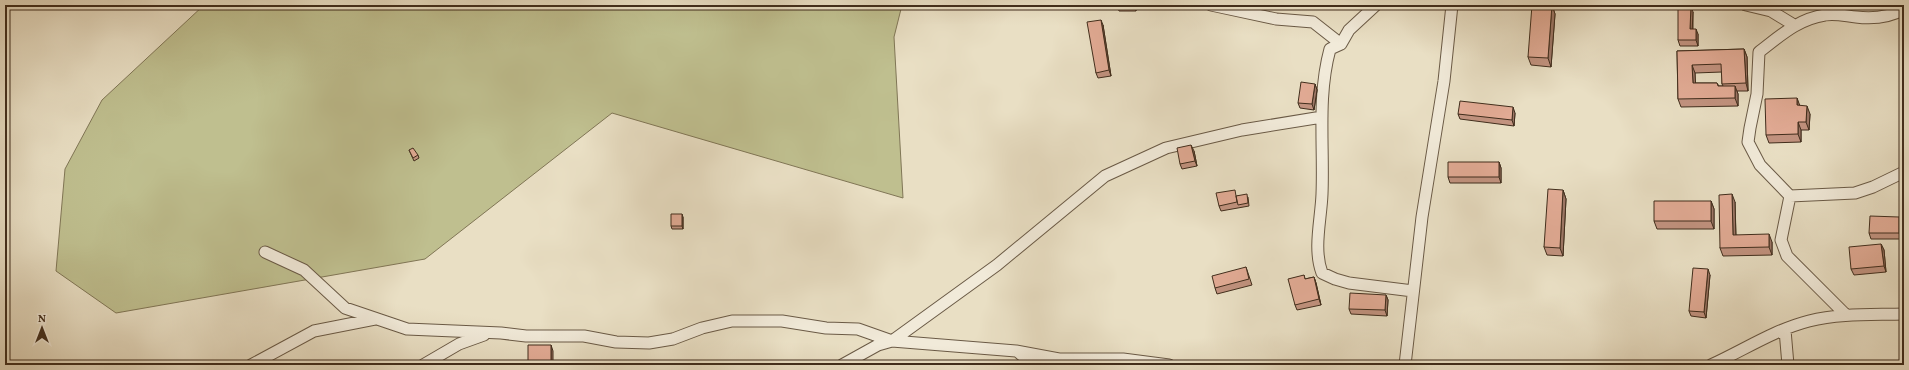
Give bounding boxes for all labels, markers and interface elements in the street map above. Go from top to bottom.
north arrow [22,308,62,348]
text: N [38,312,46,327]

